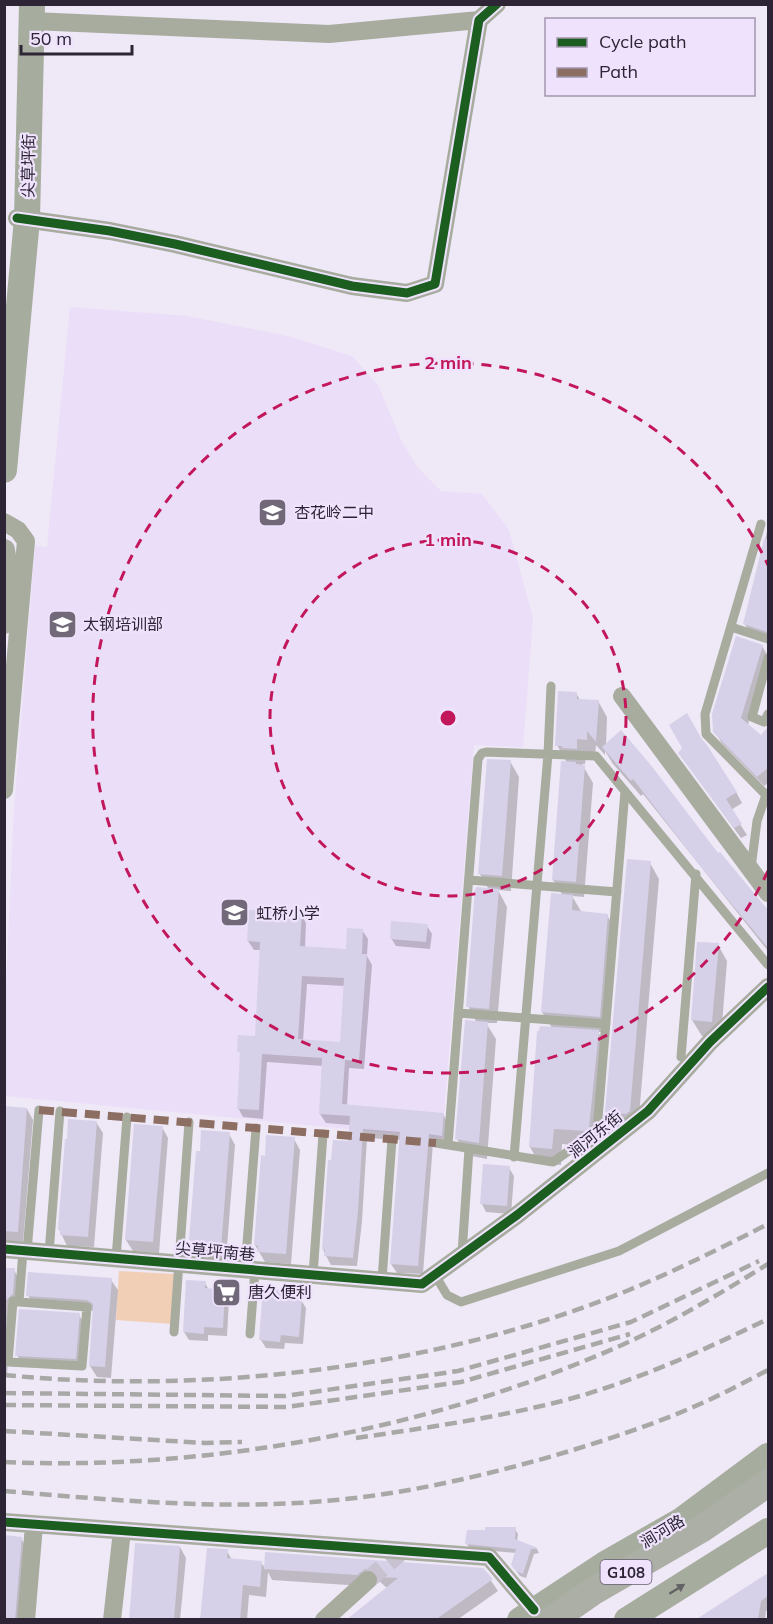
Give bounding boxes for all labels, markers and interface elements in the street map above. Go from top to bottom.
scale bar [21,18,132,56]
legend [545,18,755,96]
text: 50 m [30,27,72,50]
text: Cycle path [599,30,686,53]
text: Path [599,60,638,83]
street label: 尖草坪街 [17,134,39,198]
text: 2 min [424,351,472,374]
school or university icon: 杏花岭二中 [257,496,289,528]
place label: 杏花岭二中 [294,502,374,522]
text: 1 min [424,528,472,551]
school or university icon: 太钢培训部 [46,608,78,640]
place label: 太钢培训部 [83,614,163,634]
centre of rings [438,708,458,728]
school or university icon: 虹桥小学 [219,897,251,929]
place label: 虹桥小学 [256,903,320,923]
street label: 涧河东街 [564,1106,626,1162]
street label: 尖草坪南巷 [174,1238,256,1264]
supermarket icon: 唐久便利 [211,1276,243,1308]
place label: 唐久便利 [248,1282,312,1302]
street label: 涧河路 [636,1510,688,1552]
road number: G108 [600,1560,652,1584]
one-way arrow [669,1583,685,1594]

